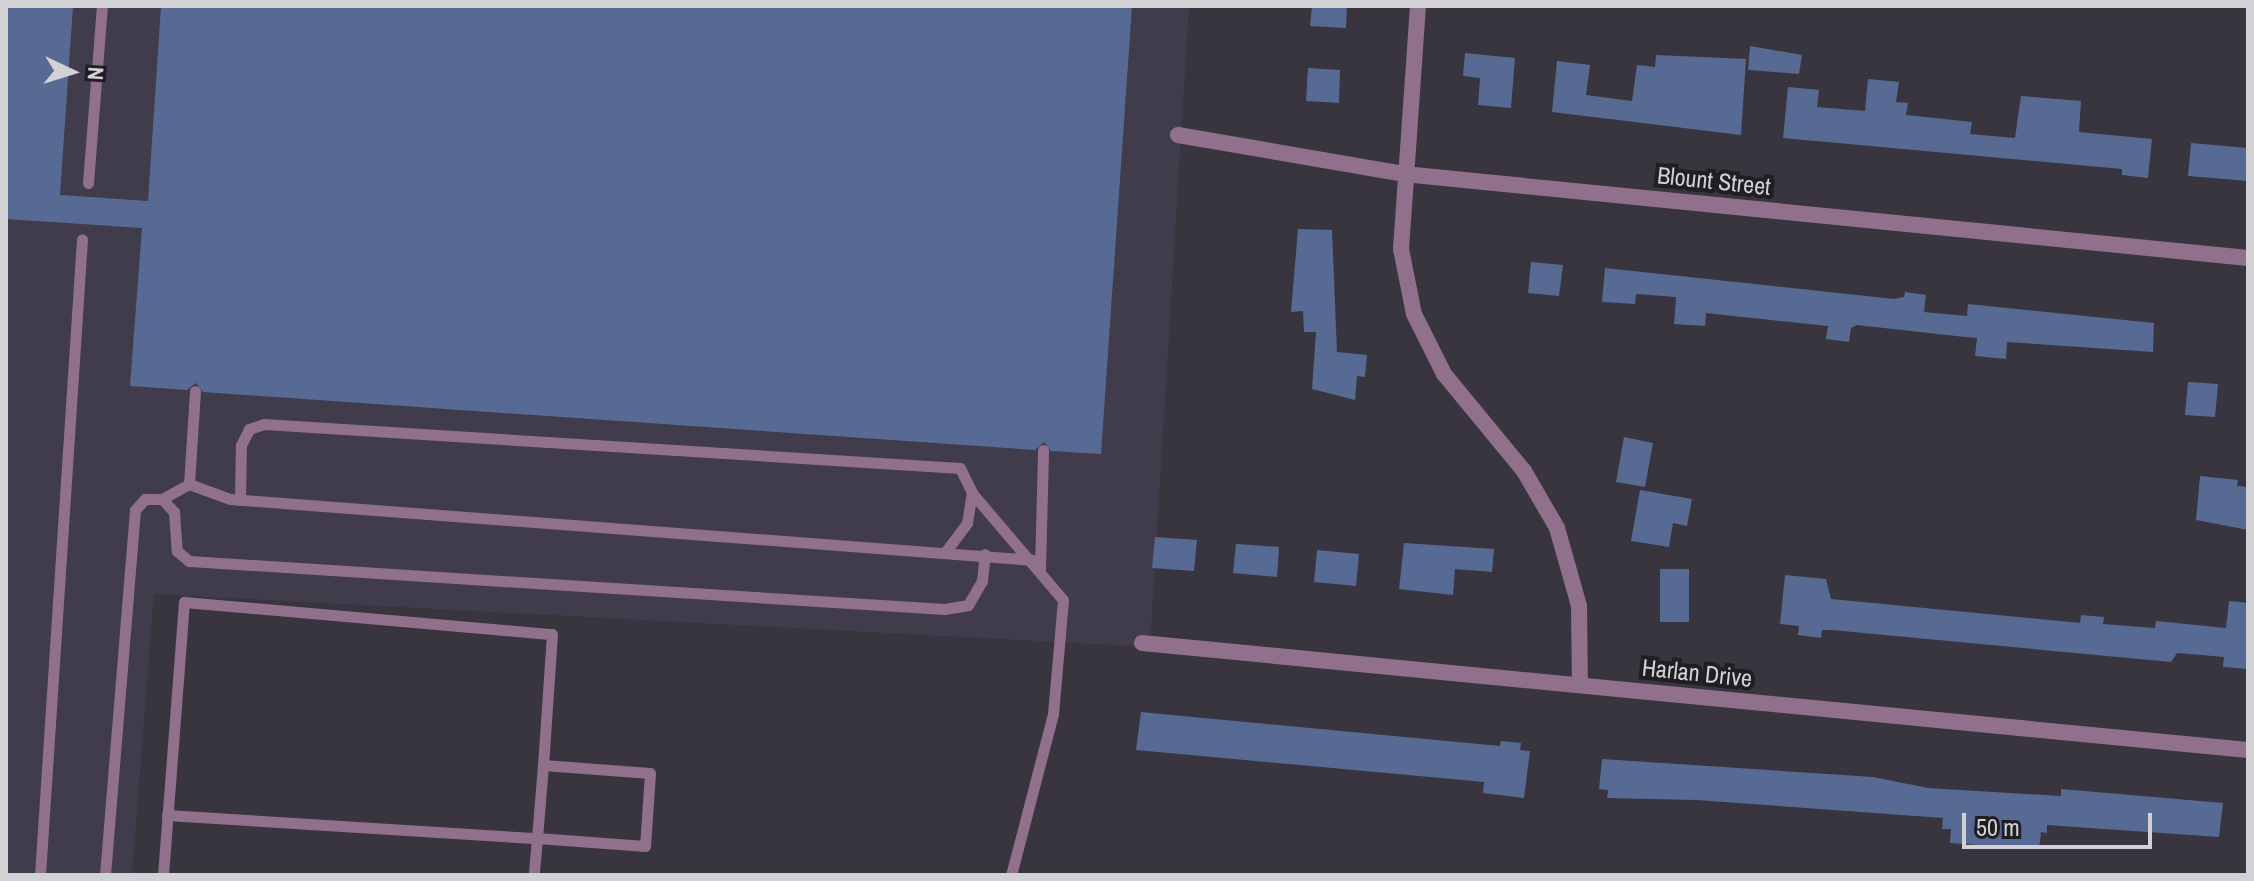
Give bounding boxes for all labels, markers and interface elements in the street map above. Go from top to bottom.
north arrow [32,32,112,112]
text: N [81,66,111,81]
street label: Blount Street [1656,161,1772,201]
street label: Harlan Drive [1641,653,1753,693]
scale bar [1966,797,2156,847]
text: 50 m [1976,811,2020,843]

